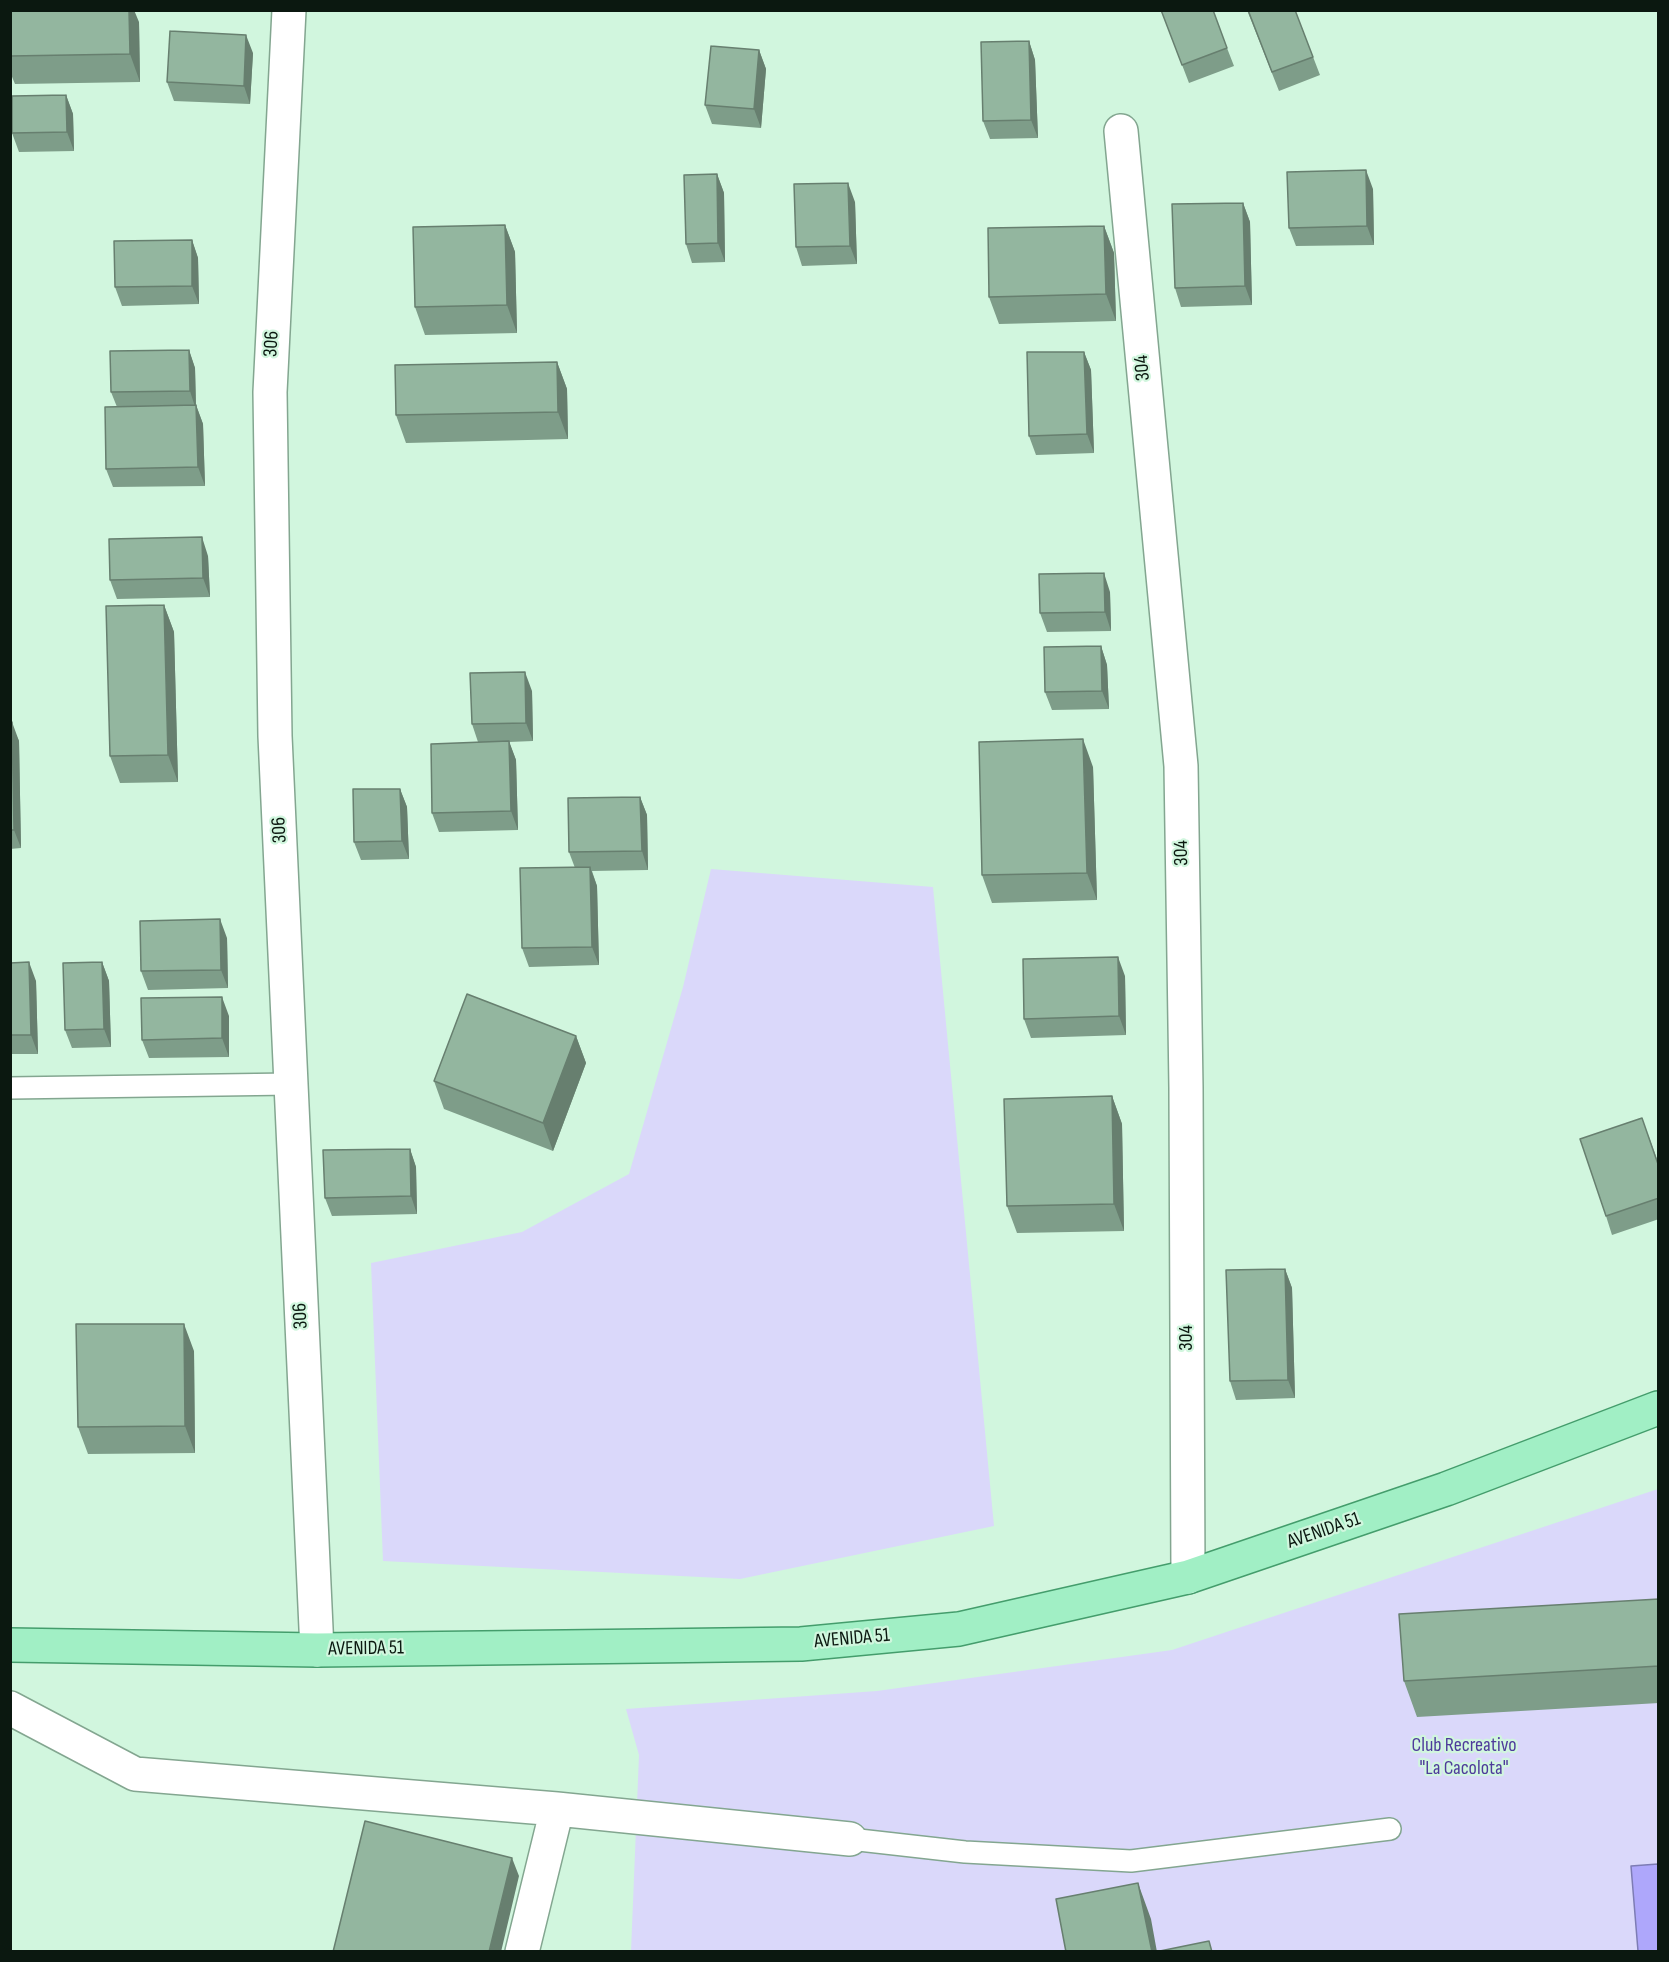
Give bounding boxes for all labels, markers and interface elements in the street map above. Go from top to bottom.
street label: 306 [259,330,285,358]
street label: 304 [1130,354,1156,382]
street label: 306 [267,816,293,844]
street label: 304 [1170,840,1194,866]
street label: 306 [288,1302,314,1330]
street label: 304 [1175,1325,1199,1351]
street label: AVENIDA 51 [1284,1507,1364,1555]
street label: AVENIDA 51 [813,1624,891,1654]
street label: AVENIDA 51 [328,1636,404,1662]
park label: Club Recreativo "La Cacolota" [1411,1734,1517,1781]

